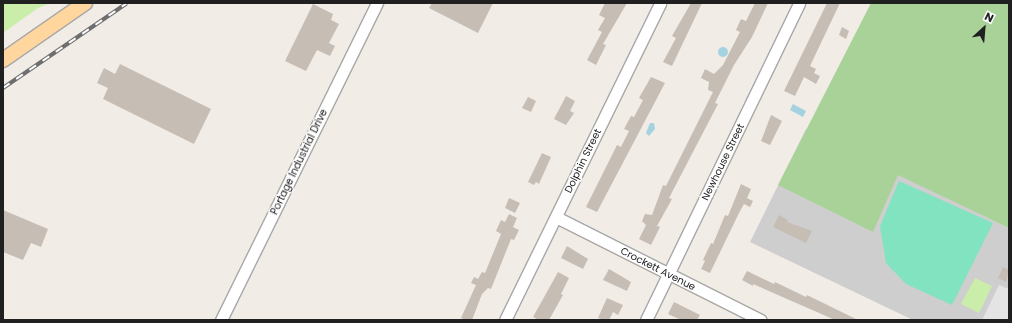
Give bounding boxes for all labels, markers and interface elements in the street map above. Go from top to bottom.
north arrow [964,8,1004,48]
text: N [982,8,996,26]
street label: Portage Industrial Drive [268,107,330,217]
street label: Newhouse Street [699,122,747,202]
street label: Dolphin Street [562,127,604,195]
street label: Crockett Avenue [618,245,698,293]

